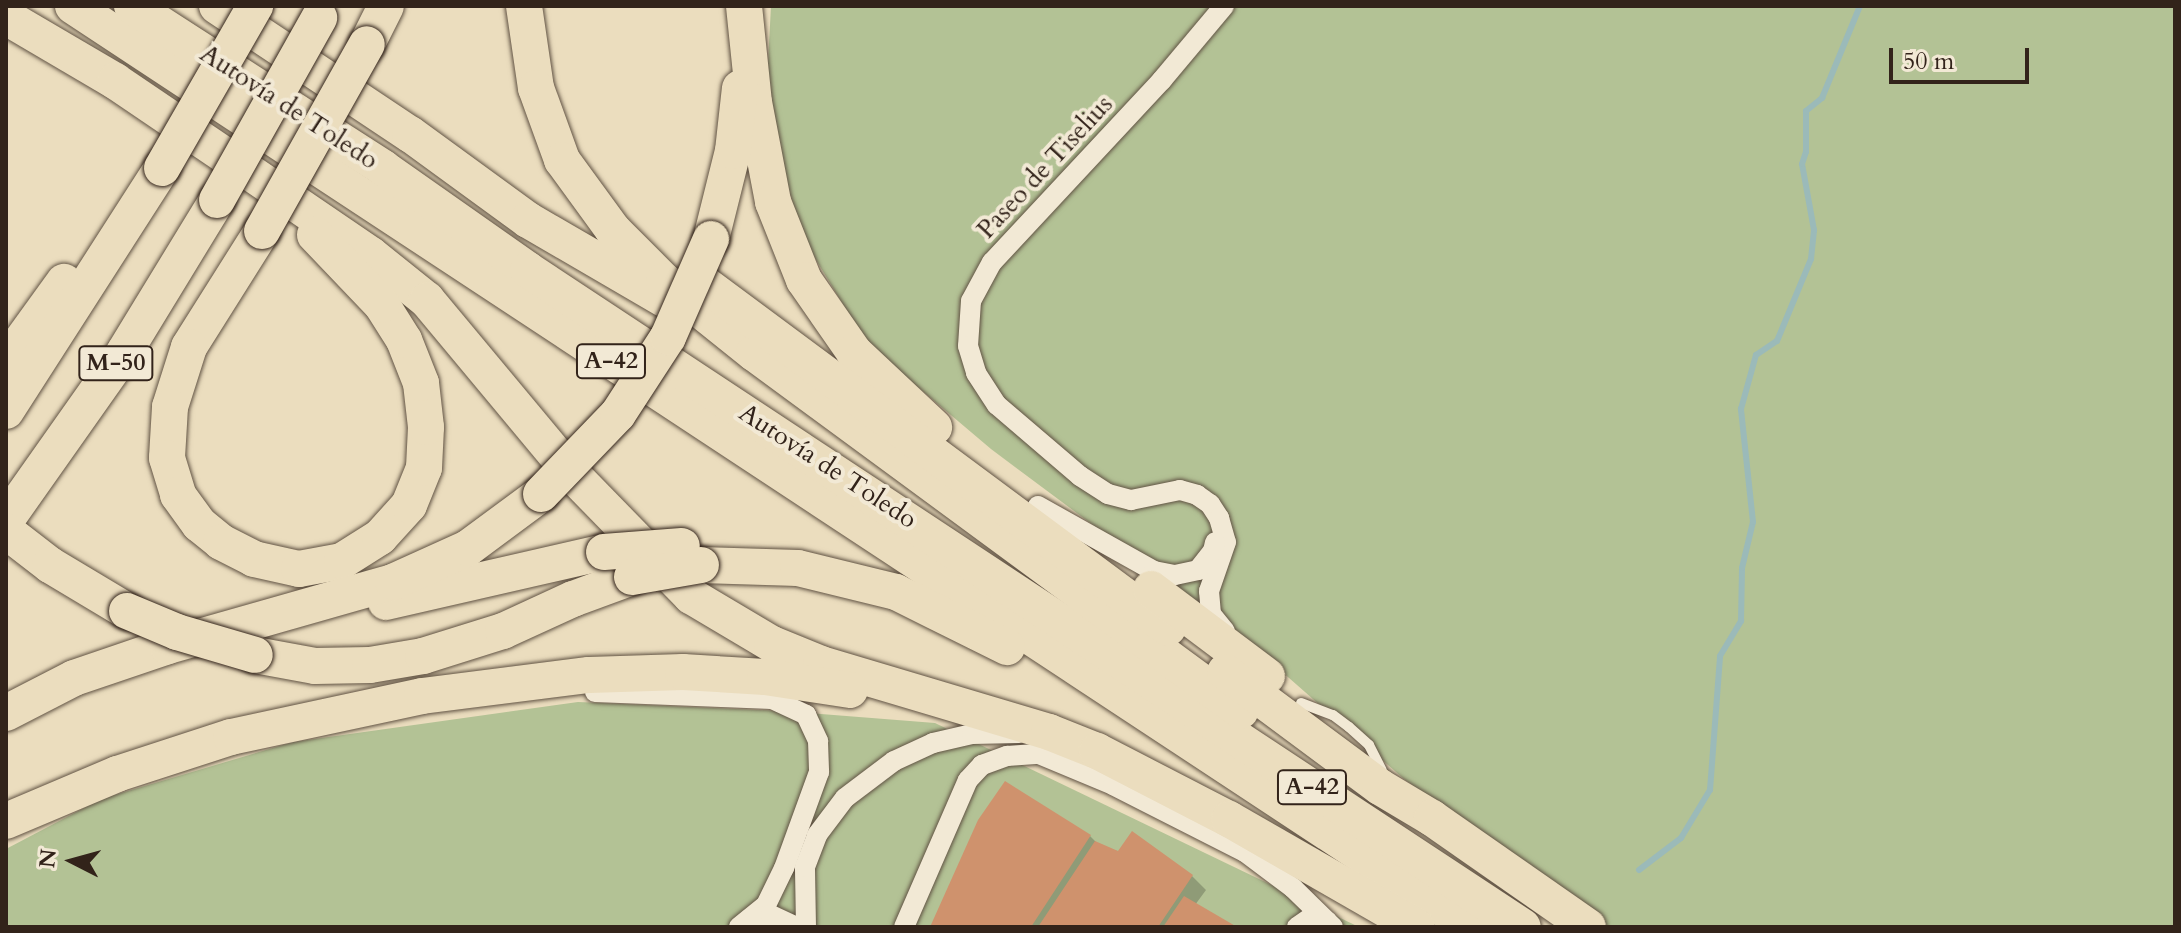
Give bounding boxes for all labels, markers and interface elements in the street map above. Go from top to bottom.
scale bar [1893,32,2033,82]
street label: Autovía de Toledo [194,38,384,176]
text: 50 m [1903,45,1954,78]
street label: Paseo de Tiselius [971,89,1119,245]
road number: A-42 [575,341,647,381]
road number: M-50 [78,343,154,383]
street label: Autovía de Toledo [733,397,923,535]
road number: A-42 [1276,767,1348,807]
north arrow [32,821,112,901]
text: N [32,847,64,870]

